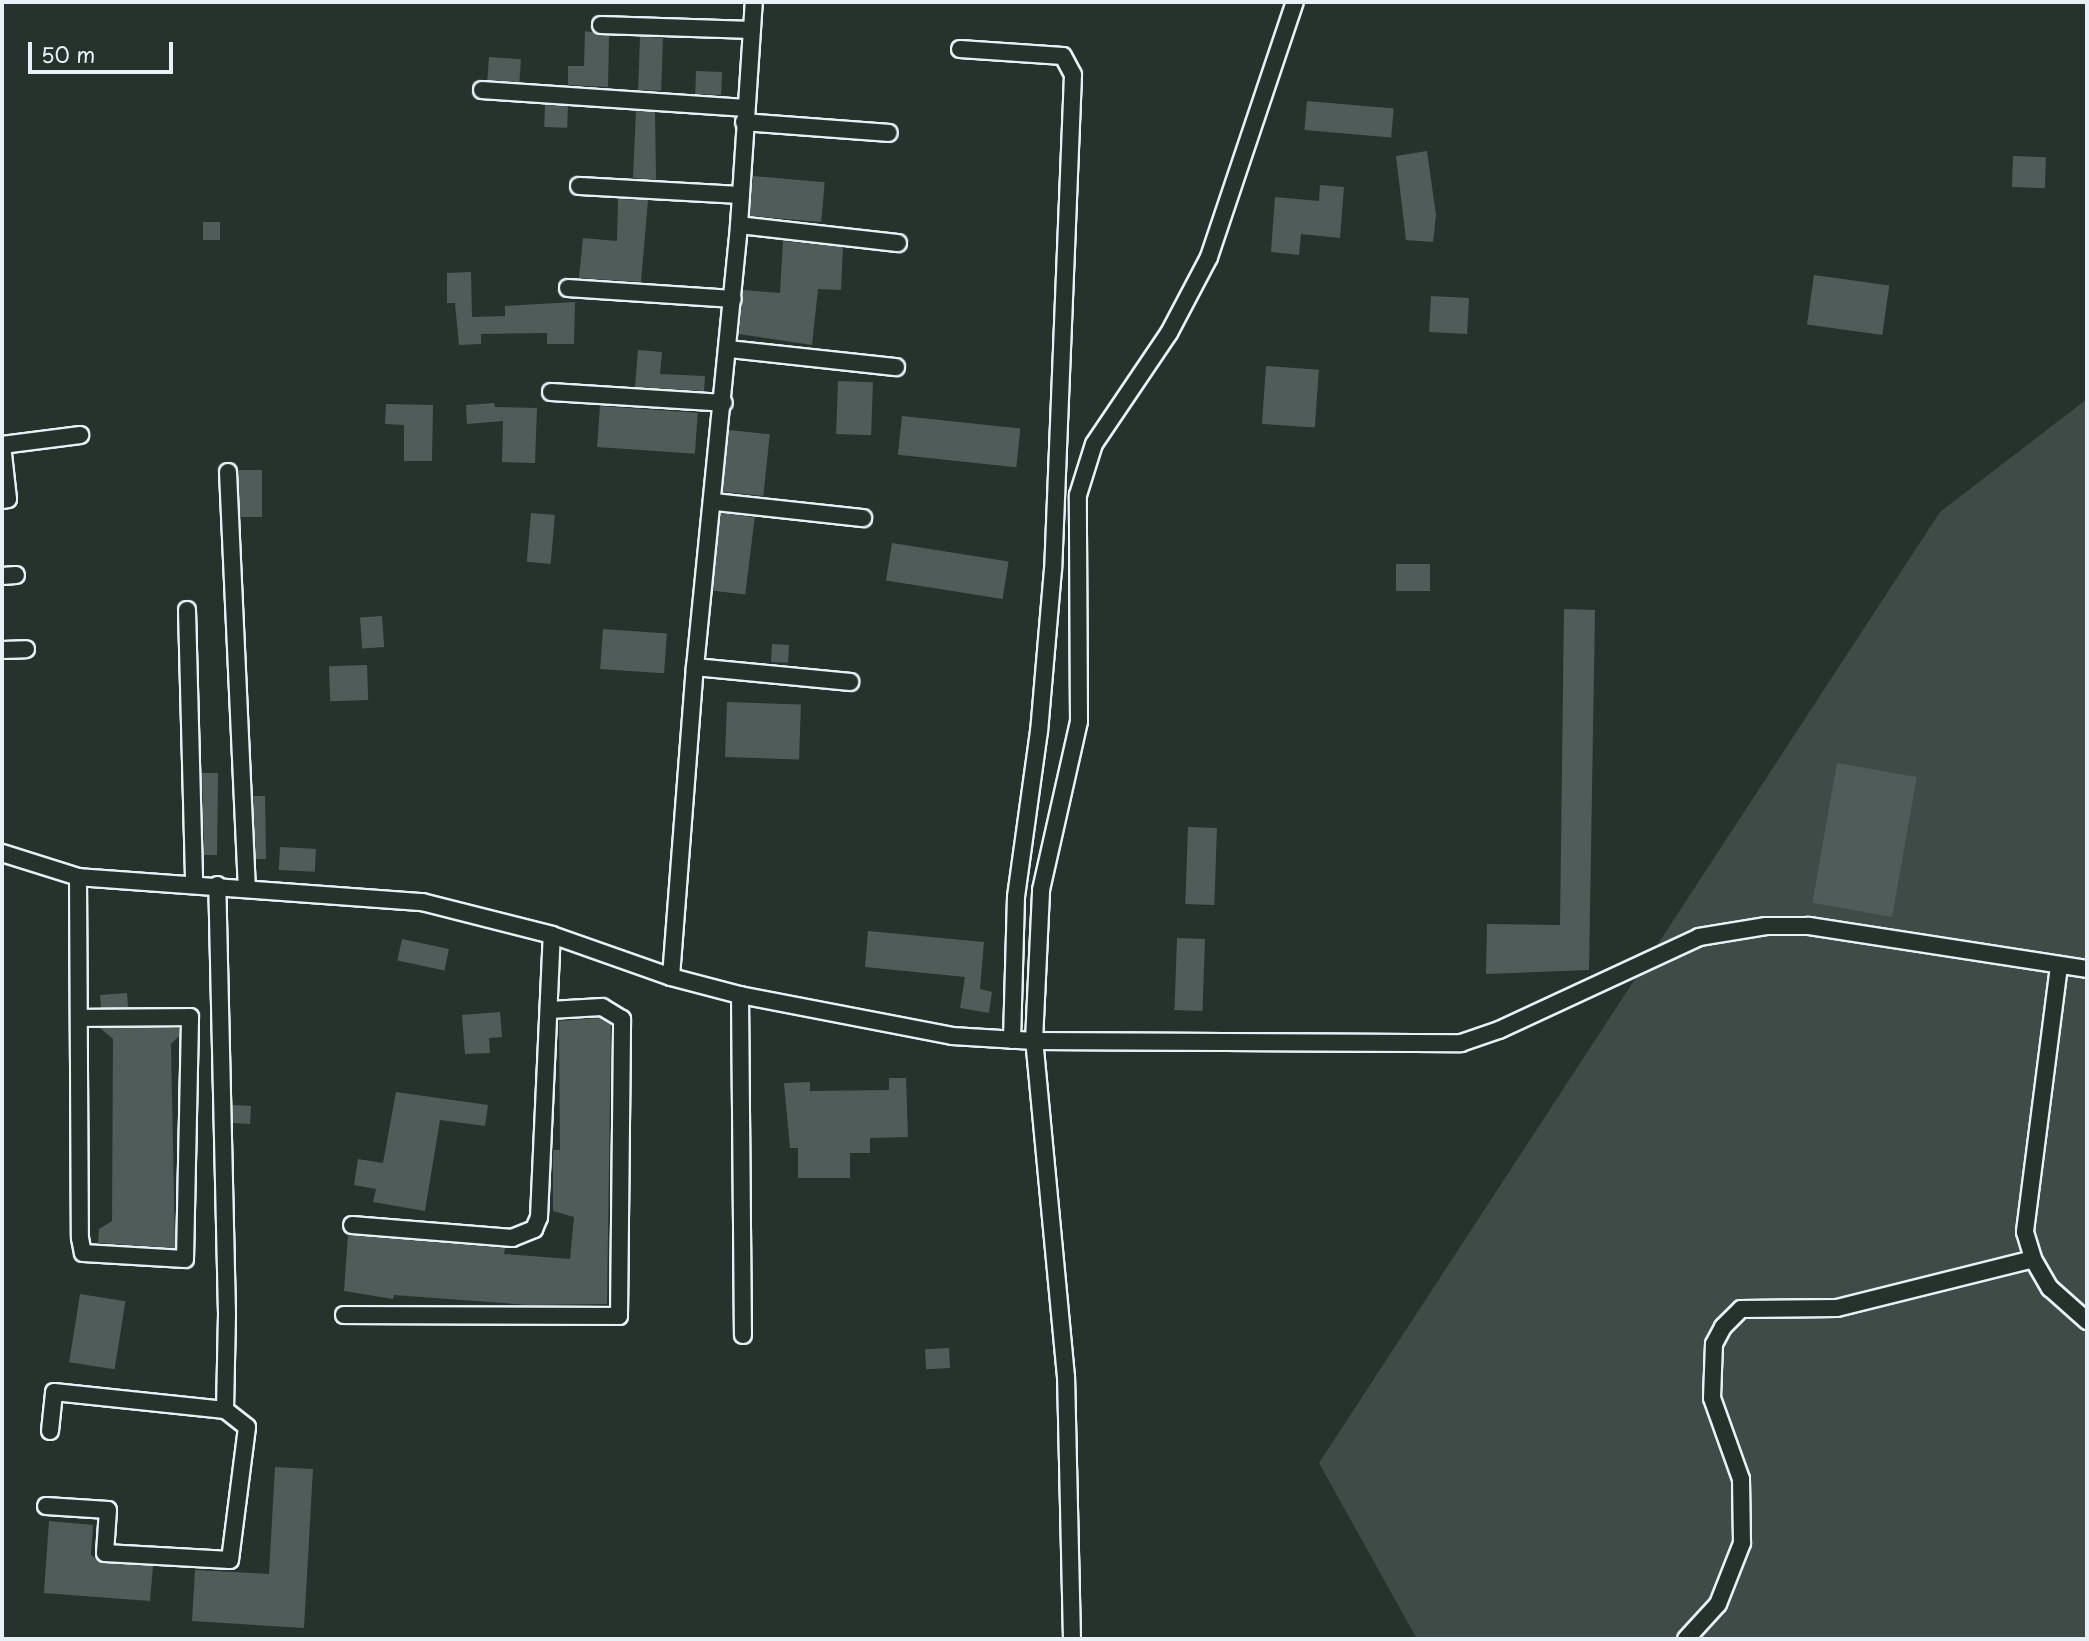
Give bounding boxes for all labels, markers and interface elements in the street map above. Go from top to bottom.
scale bar [32,28,177,72]
text: 50 m [41,38,95,70]

